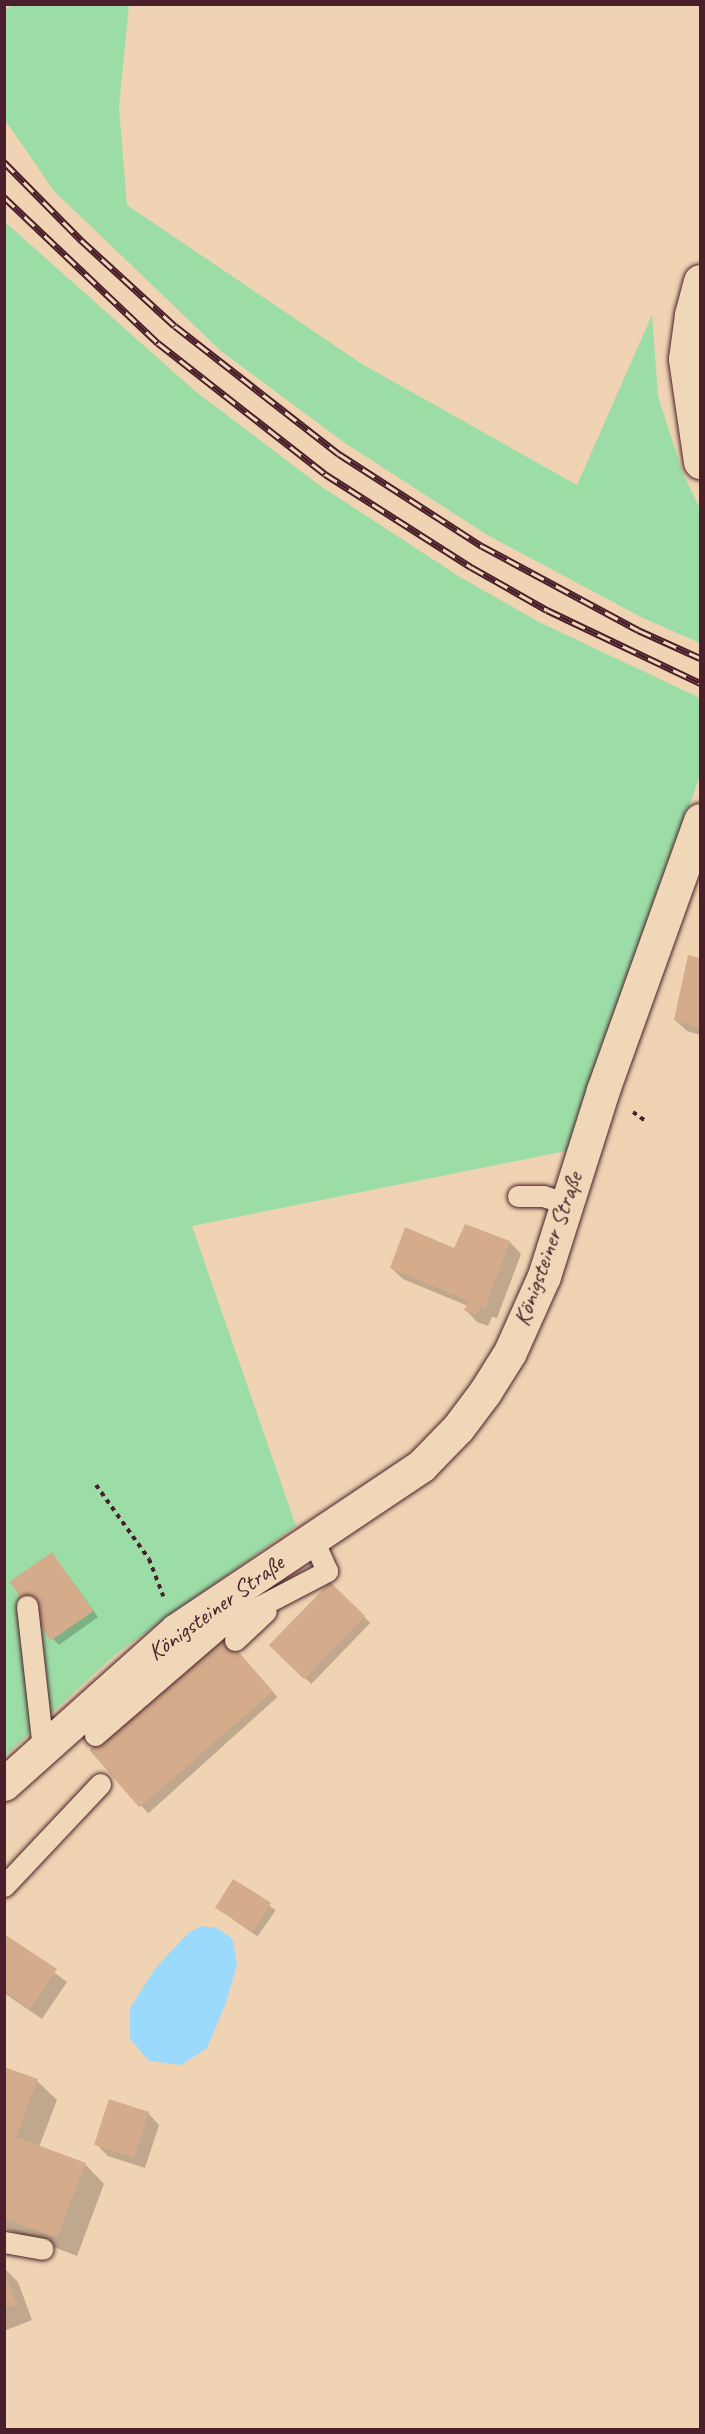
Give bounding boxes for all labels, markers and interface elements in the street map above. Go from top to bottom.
street label: Königsteiner Straße [507,1168,589,1330]
street label: Königsteiner Straße [142,1549,290,1667]

